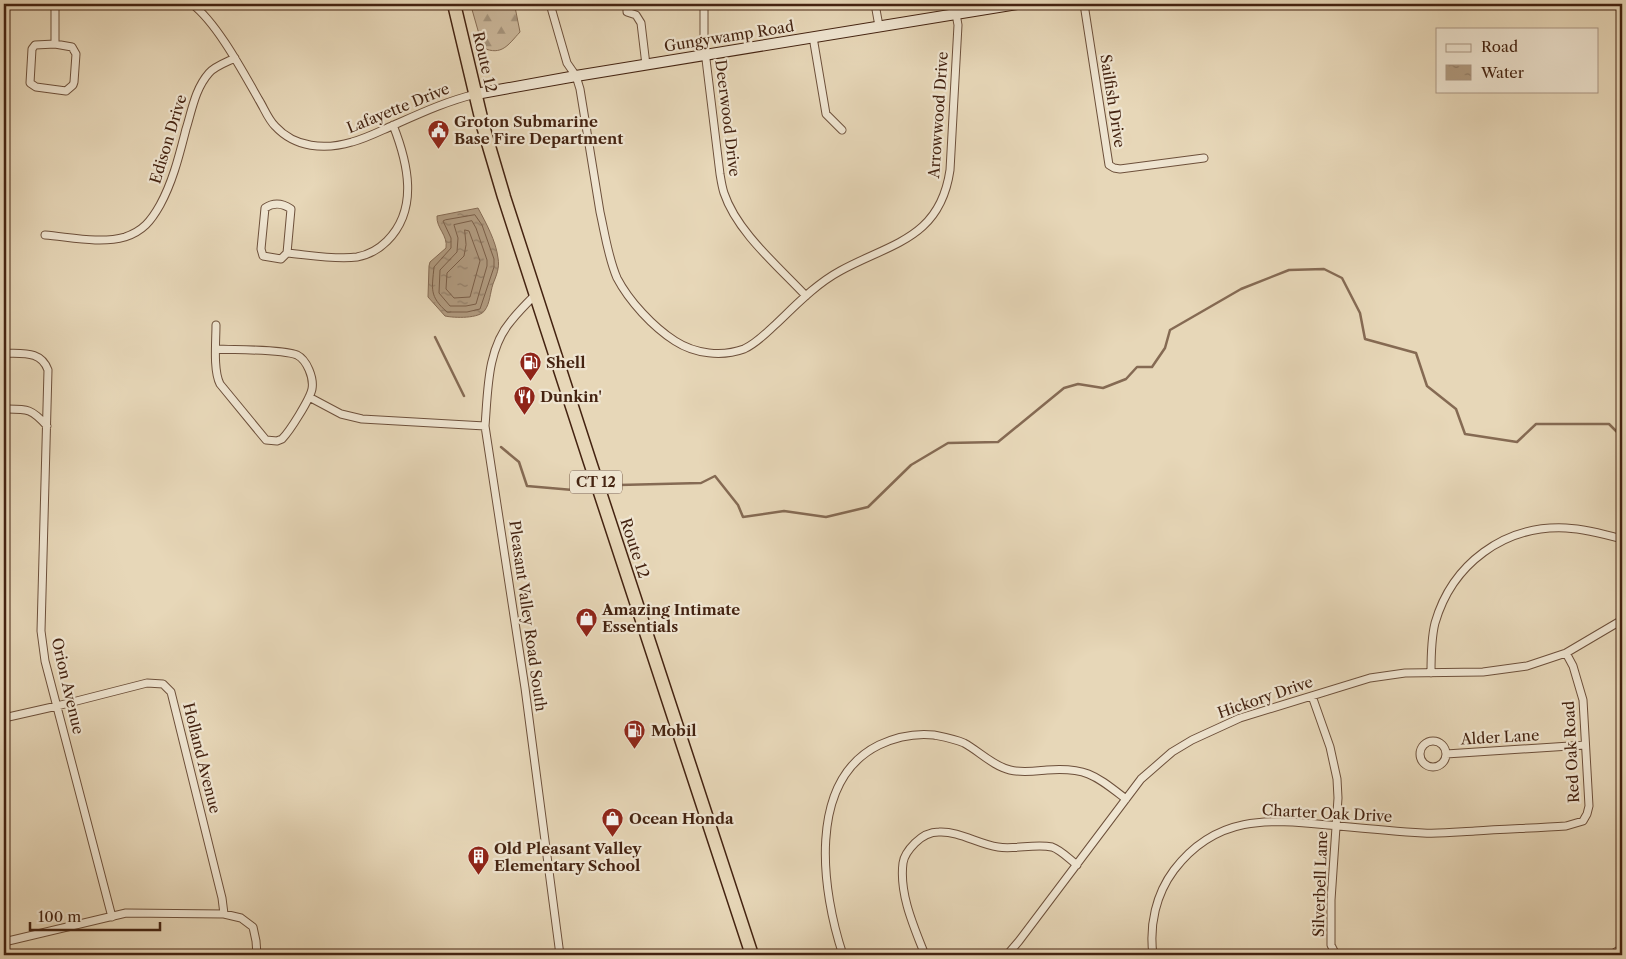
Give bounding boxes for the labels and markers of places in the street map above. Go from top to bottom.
place label: Groton Submarine Base Fire Department [454,112,623,148]
public building icon: Groton Submarine Base Fire Department [426,118,450,149]
fuel station icon: Shell [518,350,542,381]
place label: Shell [546,353,585,372]
restaurant icon: Dunkin' [512,384,536,415]
place label: Dunkin' [540,387,602,406]
place label: Amazing Intimate Essentials [601,600,740,636]
shop icon: Amazing Intimate Essentials [574,606,598,637]
fuel station icon: Mobil [623,718,647,749]
place label: Mobil [651,721,697,740]
shop icon: Ocean Honda [601,806,625,837]
place label: Ocean Honda [629,809,734,828]
place label: Old Pleasant Valley Elementary School [494,839,642,875]
building icon: Old Pleasant Valley Elementary School [466,845,490,876]

